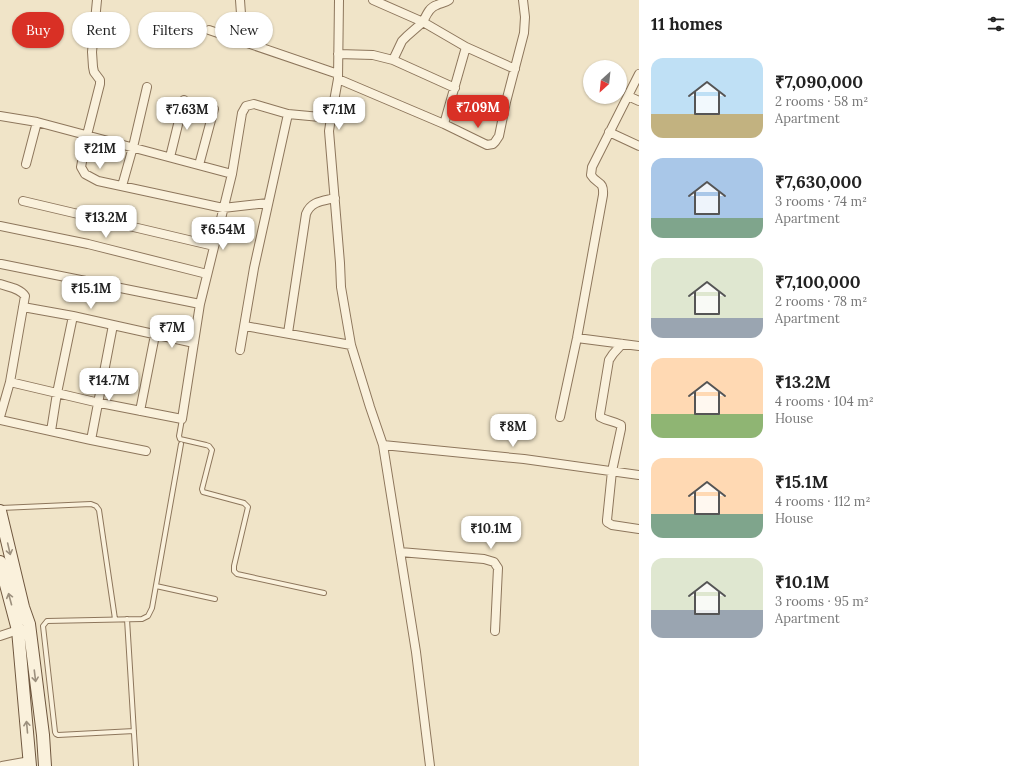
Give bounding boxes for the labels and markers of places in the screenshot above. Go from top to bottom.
pin: ₹7.09M [445,95,511,129]
pin: ₹7.63M [154,97,220,131]
pin: ₹7.1M [311,97,367,131]
pin: ₹21M [76,136,124,170]
pin: ₹13.2M [73,205,139,239]
pin: ₹6.54M [190,217,256,251]
pin: ₹15.1M [58,276,124,310]
pin: ₹7M [153,315,191,349]
pin: ₹14.7M [76,368,142,402]
pin: ₹8M [494,414,532,448]
pin: ₹10.1M [458,516,524,550]

